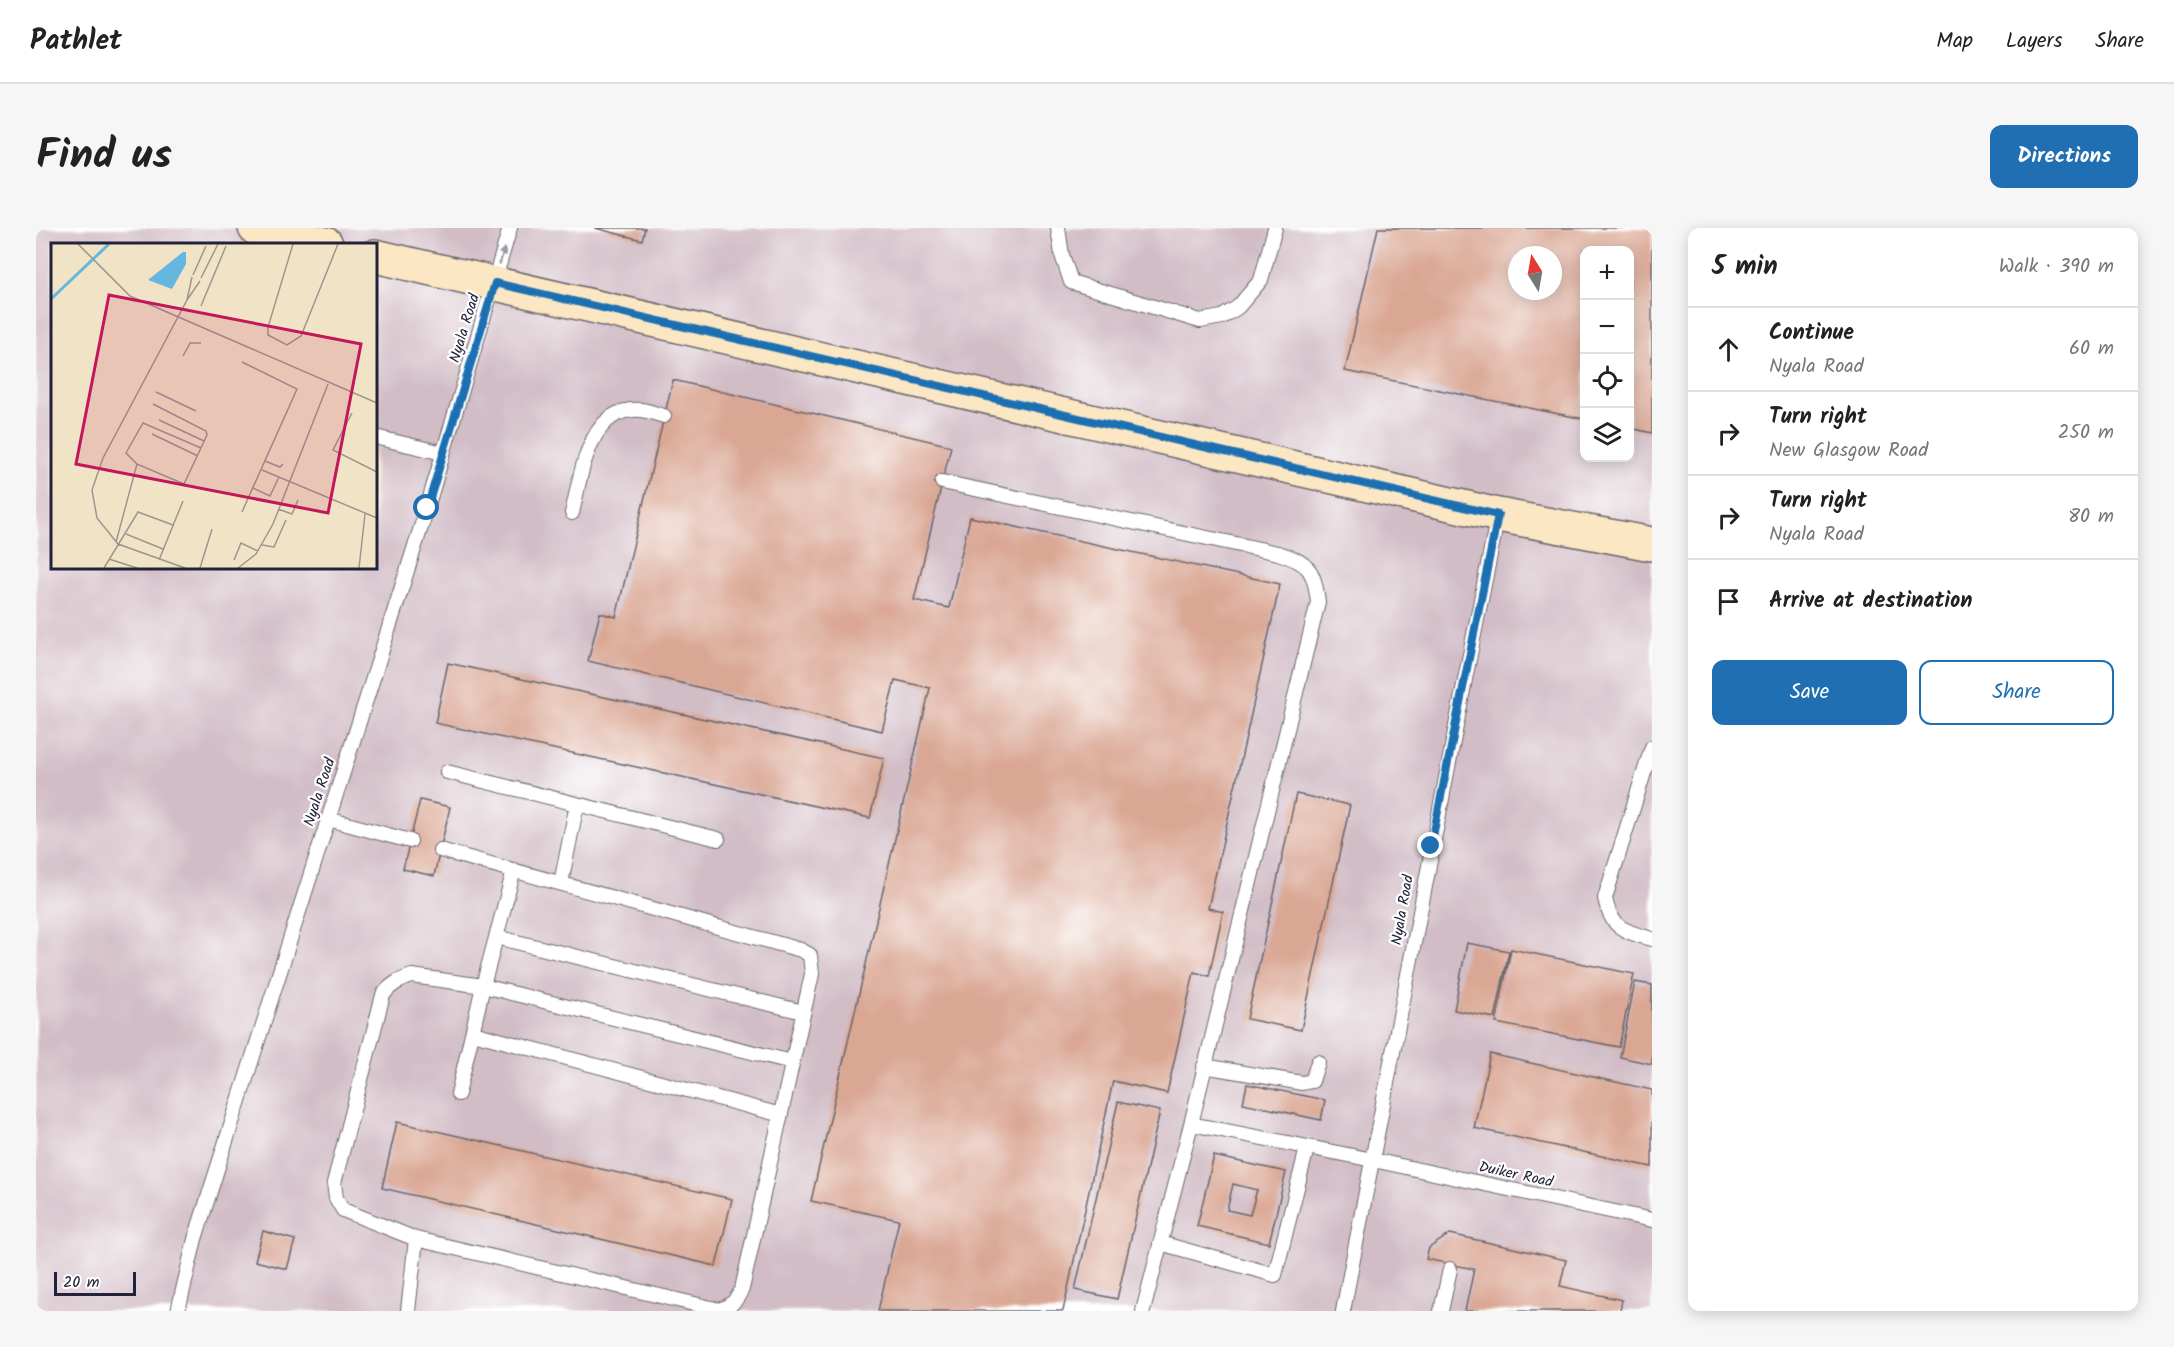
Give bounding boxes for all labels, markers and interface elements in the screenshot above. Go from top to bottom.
text: Pathlet [30,19,122,64]
text: Map [1936,25,1973,58]
text: Layers [2006,25,2062,58]
text: Share [2095,25,2144,58]
text: Find us [36,123,172,190]
button: Directions [1990,125,2138,188]
inset map [51,243,376,568]
north arrow [1508,246,1562,300]
map controls [1580,246,1634,462]
button: + [1580,246,1634,300]
text: 5 min [1712,246,1778,288]
one-way arrow [498,247,508,265]
text: Walk · 390 m [1999,251,2114,283]
street label: Nyala Road [443,290,487,366]
button: − [1580,300,1634,354]
text: Continue [1769,316,1854,351]
icon: ahead [1712,333,1745,366]
text: 60 m [2069,333,2114,365]
text: Nyala Road [1769,351,1864,383]
button: locate [1580,354,1634,408]
text: Turn right [1769,400,1867,435]
button: layers [1580,408,1634,462]
icon: right [1712,417,1745,450]
text: 250 m [2058,417,2114,449]
text: New Glasgow Road [1769,435,1928,467]
text: Turn right [1769,484,1867,519]
route start [413,494,439,520]
icon: right [1712,501,1745,534]
text: 80 m [2068,501,2114,533]
text: Nyala Road [1769,519,1864,551]
text: Arrive at destination [1769,584,1972,619]
icon: arrive [1712,585,1745,618]
button: Save [1712,660,1907,725]
button: Share [1919,660,2114,725]
street label: Nyala Road [298,754,342,830]
route end [1417,832,1443,858]
street label: Nyala Road [1385,873,1421,947]
street label: Duiker Road [1476,1155,1556,1195]
scale bar [54,1269,136,1296]
text: 20 m [63,1270,99,1295]

